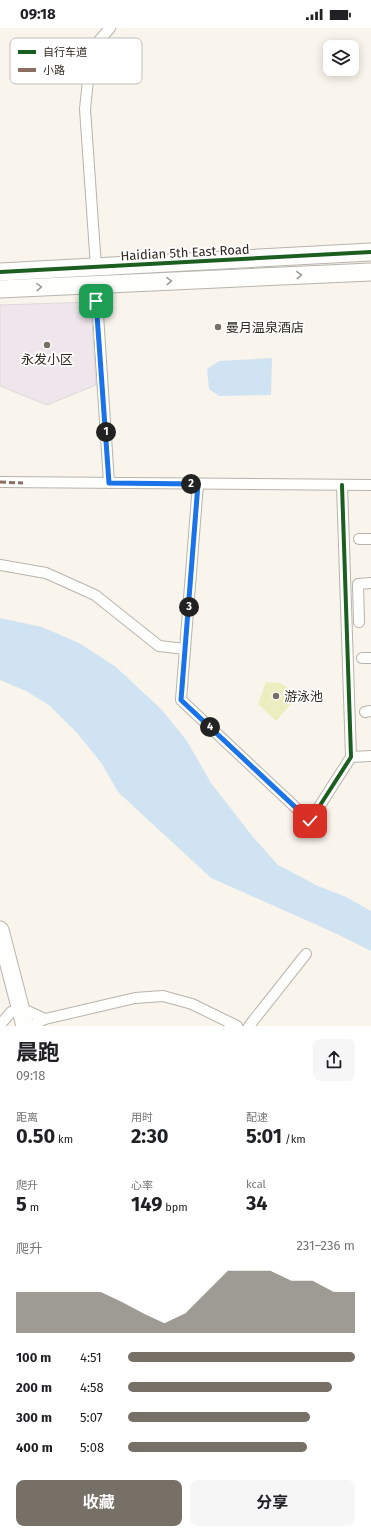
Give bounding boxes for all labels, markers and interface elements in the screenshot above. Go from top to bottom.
text: 09:18 [20,5,56,23]
legend [10,38,142,84]
map controls [323,40,359,76]
button: layers [323,40,359,76]
text: 自行车道 [43,46,87,59]
text: 小路 [43,64,65,77]
street label: Haidian 5th East Road [120,242,250,263]
one-way arrow [296,271,302,280]
one-way arrow [166,277,172,285]
one-way arrow [36,283,42,291]
pin [79,284,113,318]
icon: arrive [85,290,107,312]
place label: 曼月温泉酒店 [226,320,304,335]
marker: 曼月温泉酒店 [213,322,223,332]
marker: 永发小区 [42,340,52,350]
place label: 永发小区 [21,352,73,367]
pin: 1 [96,422,116,442]
text: 1 [103,425,109,438]
pin: 2 [181,474,201,494]
text: 2 [188,477,194,490]
pin: 3 [179,597,199,617]
text: 3 [186,600,192,613]
place label: 游泳池 [284,689,323,704]
marker: 游泳池 [271,691,281,701]
pin: 4 [200,717,220,737]
text: 4 [207,720,213,733]
pin [293,804,327,838]
icon: check [299,810,321,832]
text: 晨跑 [16,1039,60,1066]
button: share [313,1039,355,1081]
text: 09:18 [16,1068,45,1083]
text: 距离 [16,1111,38,1124]
text: 用时 [131,1111,153,1124]
text: 配速 [246,1111,268,1124]
text: 0.50 [16,1124,55,1148]
text: 2:30 [131,1124,169,1148]
text: 5:01 [246,1124,282,1148]
text: km [55,1133,73,1146]
text: /km [282,1133,306,1146]
text: kcal [246,1178,266,1191]
text: 爬升 [16,1179,38,1192]
text: 心率 [131,1179,153,1192]
text: 34 [246,1191,268,1215]
text: 5 [16,1192,27,1216]
text: 149 [131,1192,162,1216]
text: m [27,1201,39,1214]
text: bpm [162,1201,188,1214]
text: 231–236 m [296,1238,355,1253]
text: 爬升 [16,1241,42,1256]
text: 100 m [16,1350,51,1365]
text: 4:51 [80,1350,102,1365]
text: 200 m [16,1380,52,1395]
text: 4:58 [80,1380,104,1395]
text: 300 m [16,1410,52,1425]
text: 5:07 [80,1410,102,1425]
text: 400 m [16,1440,53,1455]
text: 5:08 [80,1440,104,1455]
button: 收藏 [16,1480,182,1526]
button: 分享 [190,1480,355,1526]

